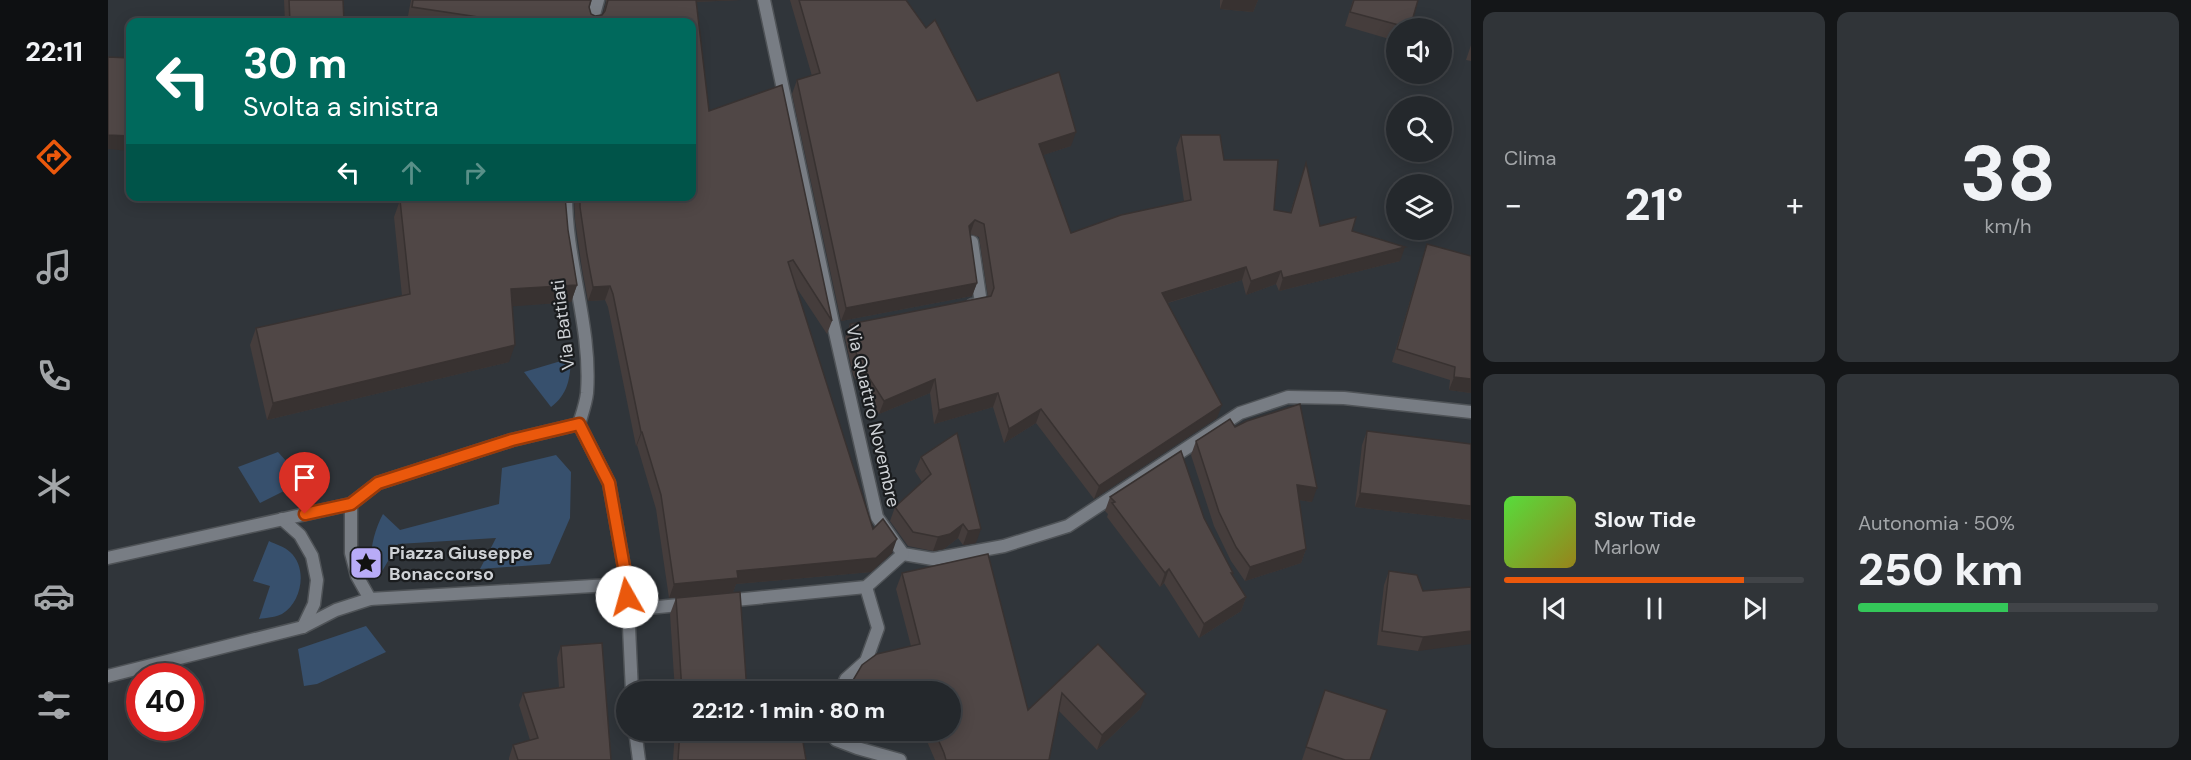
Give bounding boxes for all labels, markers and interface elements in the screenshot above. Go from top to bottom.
map controls [1386,18,1452,240]
button: sound [1386,18,1452,84]
text: 22:11 [25,34,83,69]
text: 30 m [243,36,347,91]
icon: left [144,42,222,120]
text: Svolta a sinistra [243,89,439,124]
button: search [1386,96,1452,162]
text: 38 [1960,123,2056,224]
icon: directions [33,136,75,178]
text: Clima [1504,145,1556,171]
icon: left [332,156,365,189]
icon: ahead [395,156,428,189]
icon: right [458,156,491,189]
button: layers [1386,174,1452,240]
text: 21° [1624,175,1684,234]
text: − [1504,183,1522,226]
text: + [1786,183,1804,226]
text: km/h [1984,213,2032,239]
icon: music [33,246,75,288]
street label: Via Battiati [546,279,580,371]
street label: Via Quattro Novembre [840,322,906,510]
icon: phone [33,355,75,397]
pin [279,452,330,514]
icon: arrive [288,461,321,494]
icon: climate [33,465,75,507]
text: Slow Tide [1594,505,1696,534]
text: Autonomia · 50% [1858,510,2015,536]
text: Marlow [1594,534,1660,560]
text: 250 km [1858,540,2023,599]
place label: Piazza Giuseppe Bonaccorso [389,541,533,586]
place icon: Piazza Giuseppe Bonaccorso [348,545,384,581]
position arrow [595,565,659,629]
icon: car [33,575,75,617]
icon: previous [1538,592,1571,625]
icon: pause [1638,592,1671,625]
icon: next [1738,592,1771,625]
speed limit sign: 40 [126,663,204,741]
icon: filters [33,684,75,726]
text: 22:12 · 1 min · 80 m [692,696,885,725]

